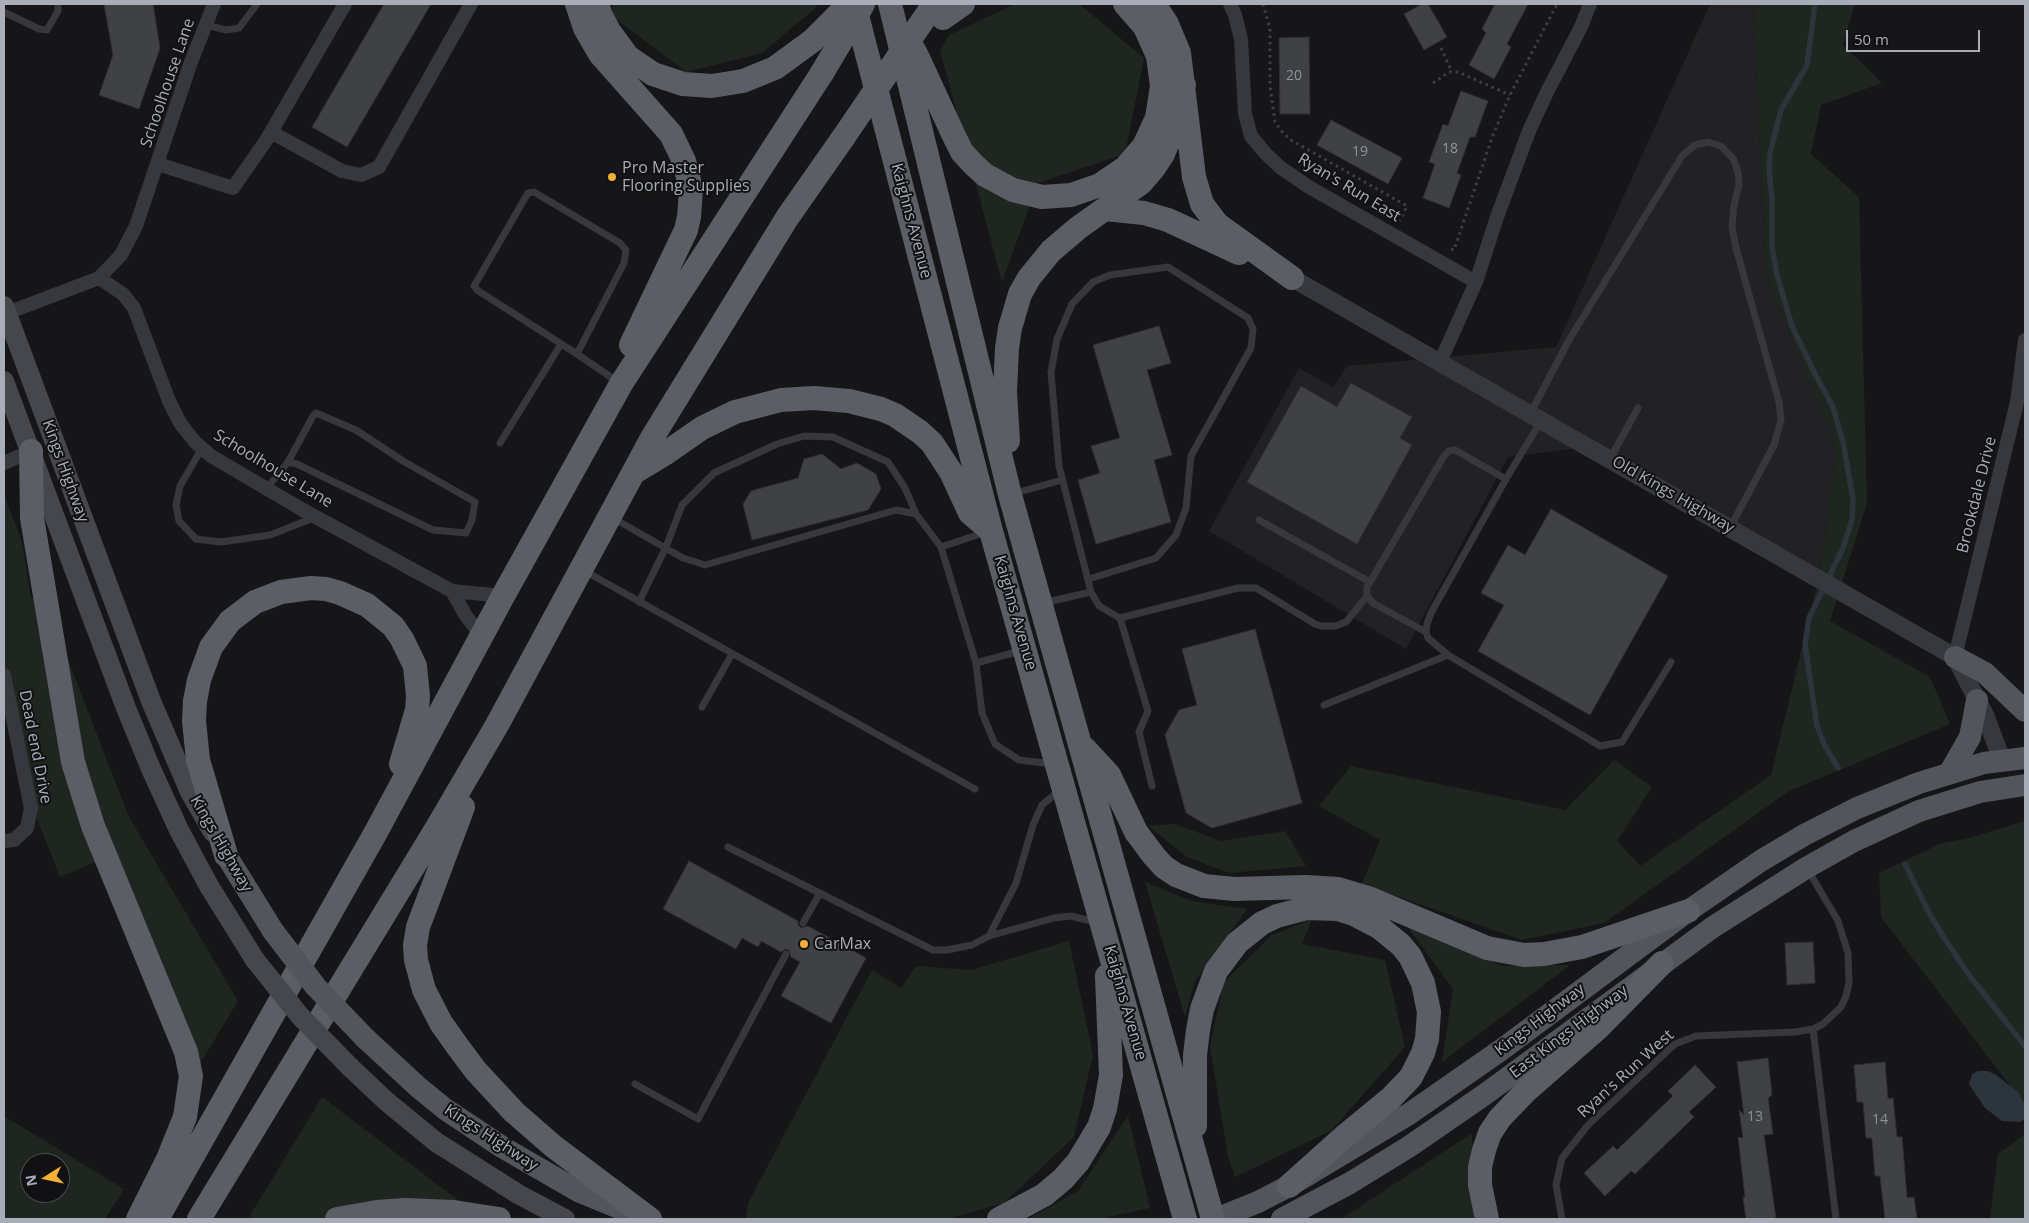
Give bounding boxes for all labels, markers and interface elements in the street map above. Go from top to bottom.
street label: Schoolhouse Lane [137,16,199,150]
scale bar [1849,20,1983,52]
text: 50 m [1854,29,1889,49]
house number: 20 [1286,68,1302,84]
house number: 18 [1442,141,1458,157]
house number: 19 [1352,144,1368,160]
street label: Ryan's Run East [1294,150,1404,226]
place label: Pro Master Flooring Supplies [622,158,750,196]
street label: Kaighns Avenue [886,161,936,281]
marker: Pro Master Flooring Supplies [606,171,618,183]
street label: Kings Highway [38,417,92,525]
street label: Schoolhouse Lane [210,426,336,512]
street label: Brookdale Drive [1953,435,2001,555]
street label: Old Kings Highway [1608,452,1738,538]
street label: Kaighns Avenue [989,553,1041,673]
street label: Dead end Drive [15,689,55,805]
street label: Kings Highway [186,793,256,895]
place label: CarMax [814,934,871,954]
marker: CarMax [798,938,810,950]
street label: Kaighns Avenue [1099,943,1151,1063]
street label: Kings Highway [1491,980,1589,1060]
street label: East Kings Highway [1506,981,1632,1083]
street label: Ryan's Run West [1574,1026,1678,1122]
street label: Kings Highway [441,1101,541,1175]
house number: 13 [1747,1109,1763,1125]
house number: 14 [1872,1112,1888,1128]
north arrow [20,1153,70,1203]
text: N [20,1173,41,1188]

